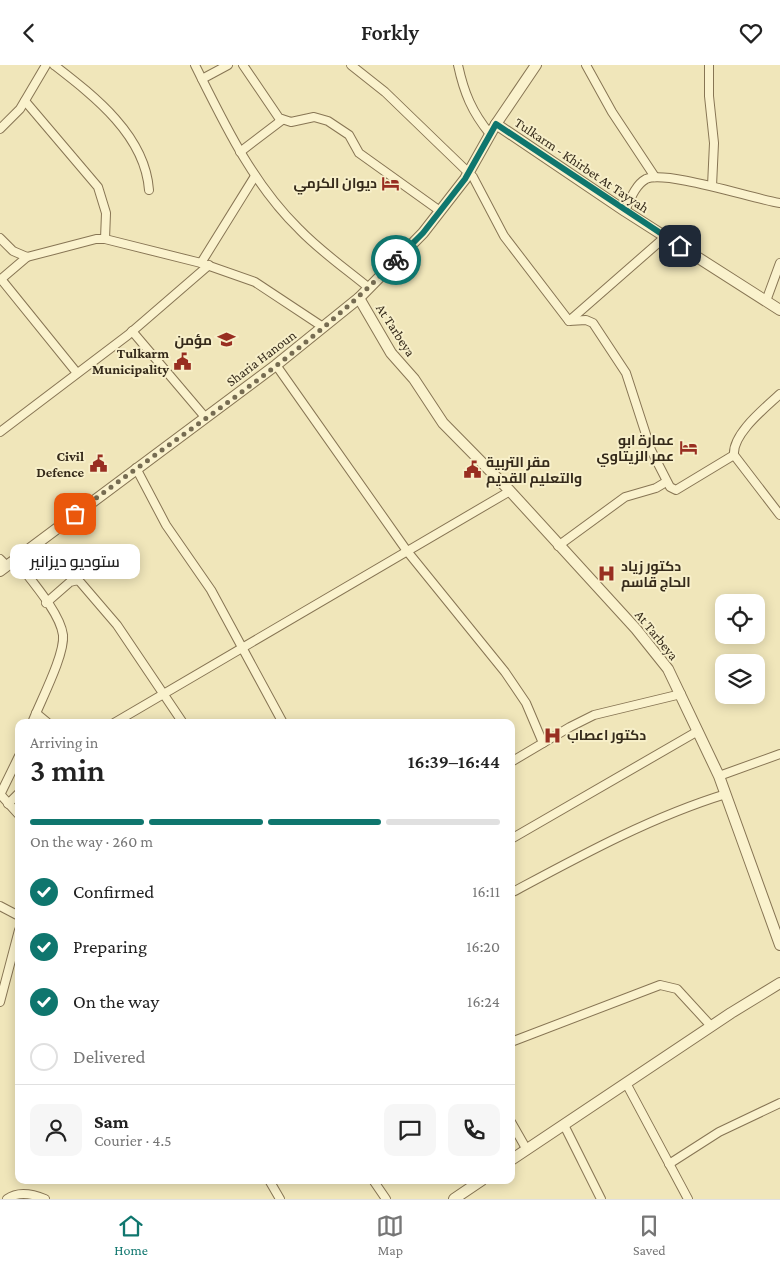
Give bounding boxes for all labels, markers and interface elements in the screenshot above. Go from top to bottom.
icon: back [15,19,43,47]
icon: heart [737,19,765,47]
text: Forkly [361,20,419,45]
street label: Tulkarm - Khirbet At Tayyah [512,114,653,216]
hotel icon: ديوان الكرمي [381,173,401,193]
place label: ديوان الكرمي [293,175,377,195]
pin [659,225,701,267]
icon: home [666,232,694,260]
courier [371,235,421,285]
icon: bike [382,246,410,274]
street label: At Tarbeya [373,301,419,360]
street label: Sharia Hanoun [223,326,299,389]
school or university icon: مؤمن [216,330,236,350]
place label: مؤمن [175,332,212,349]
place label: Tulkarm Municipality [92,345,169,377]
public building icon: Tulkarm Municipality [173,351,193,371]
place label: عمارة ابو عمر الزيتاوي [596,432,674,467]
hotel icon: عمارة ابو عمر الزيتاوي [678,438,698,458]
place label: Civil Defence [36,448,84,480]
public building icon: Civil Defence [88,454,108,474]
place label: مقر التربية والتعليم القديم [486,454,582,488]
public building icon: مقر التربية والتعليم القديم [462,460,482,480]
pin [54,493,96,535]
icon: bag [61,500,89,528]
callout: ستوديو ديزانير [10,544,140,579]
text: ستوديو ديزانير [30,553,120,570]
place label: دكتور زياد الحاج قاسم [621,558,691,592]
hospital icon: دكتور زياد الحاج قاسم [597,564,617,584]
map controls [715,594,765,704]
button: locate [715,594,765,644]
street label: At Tarbeya [632,607,682,664]
button: layers [715,654,765,704]
hospital icon: دكتور اعصاب [543,725,563,745]
place label: دكتور اعصاب [567,727,646,744]
text: Arriving in [30,734,98,751]
text: 16:39–16:44 [408,751,500,772]
text: 3 min [30,752,105,788]
text: On the way · 260 m [30,833,153,850]
icon: check [30,878,58,906]
text: Confirmed [73,881,154,902]
text: 16:11 [472,883,500,900]
icon: check [30,933,58,961]
text: Preparing [73,936,147,957]
text: 16:20 [466,938,500,955]
icon: check [30,988,58,1016]
text: On the way [73,991,159,1012]
text: 16:24 [467,993,500,1010]
text: Delivered [73,1046,146,1067]
button: person [30,1104,82,1156]
button: chat [384,1104,436,1156]
button: phone [448,1104,500,1156]
text: Sam [94,1111,129,1132]
text: Courier · 4.5 [94,1132,172,1149]
tab: Home [114,1212,148,1258]
tab: Map [376,1212,404,1258]
tab: Saved [633,1212,666,1258]

